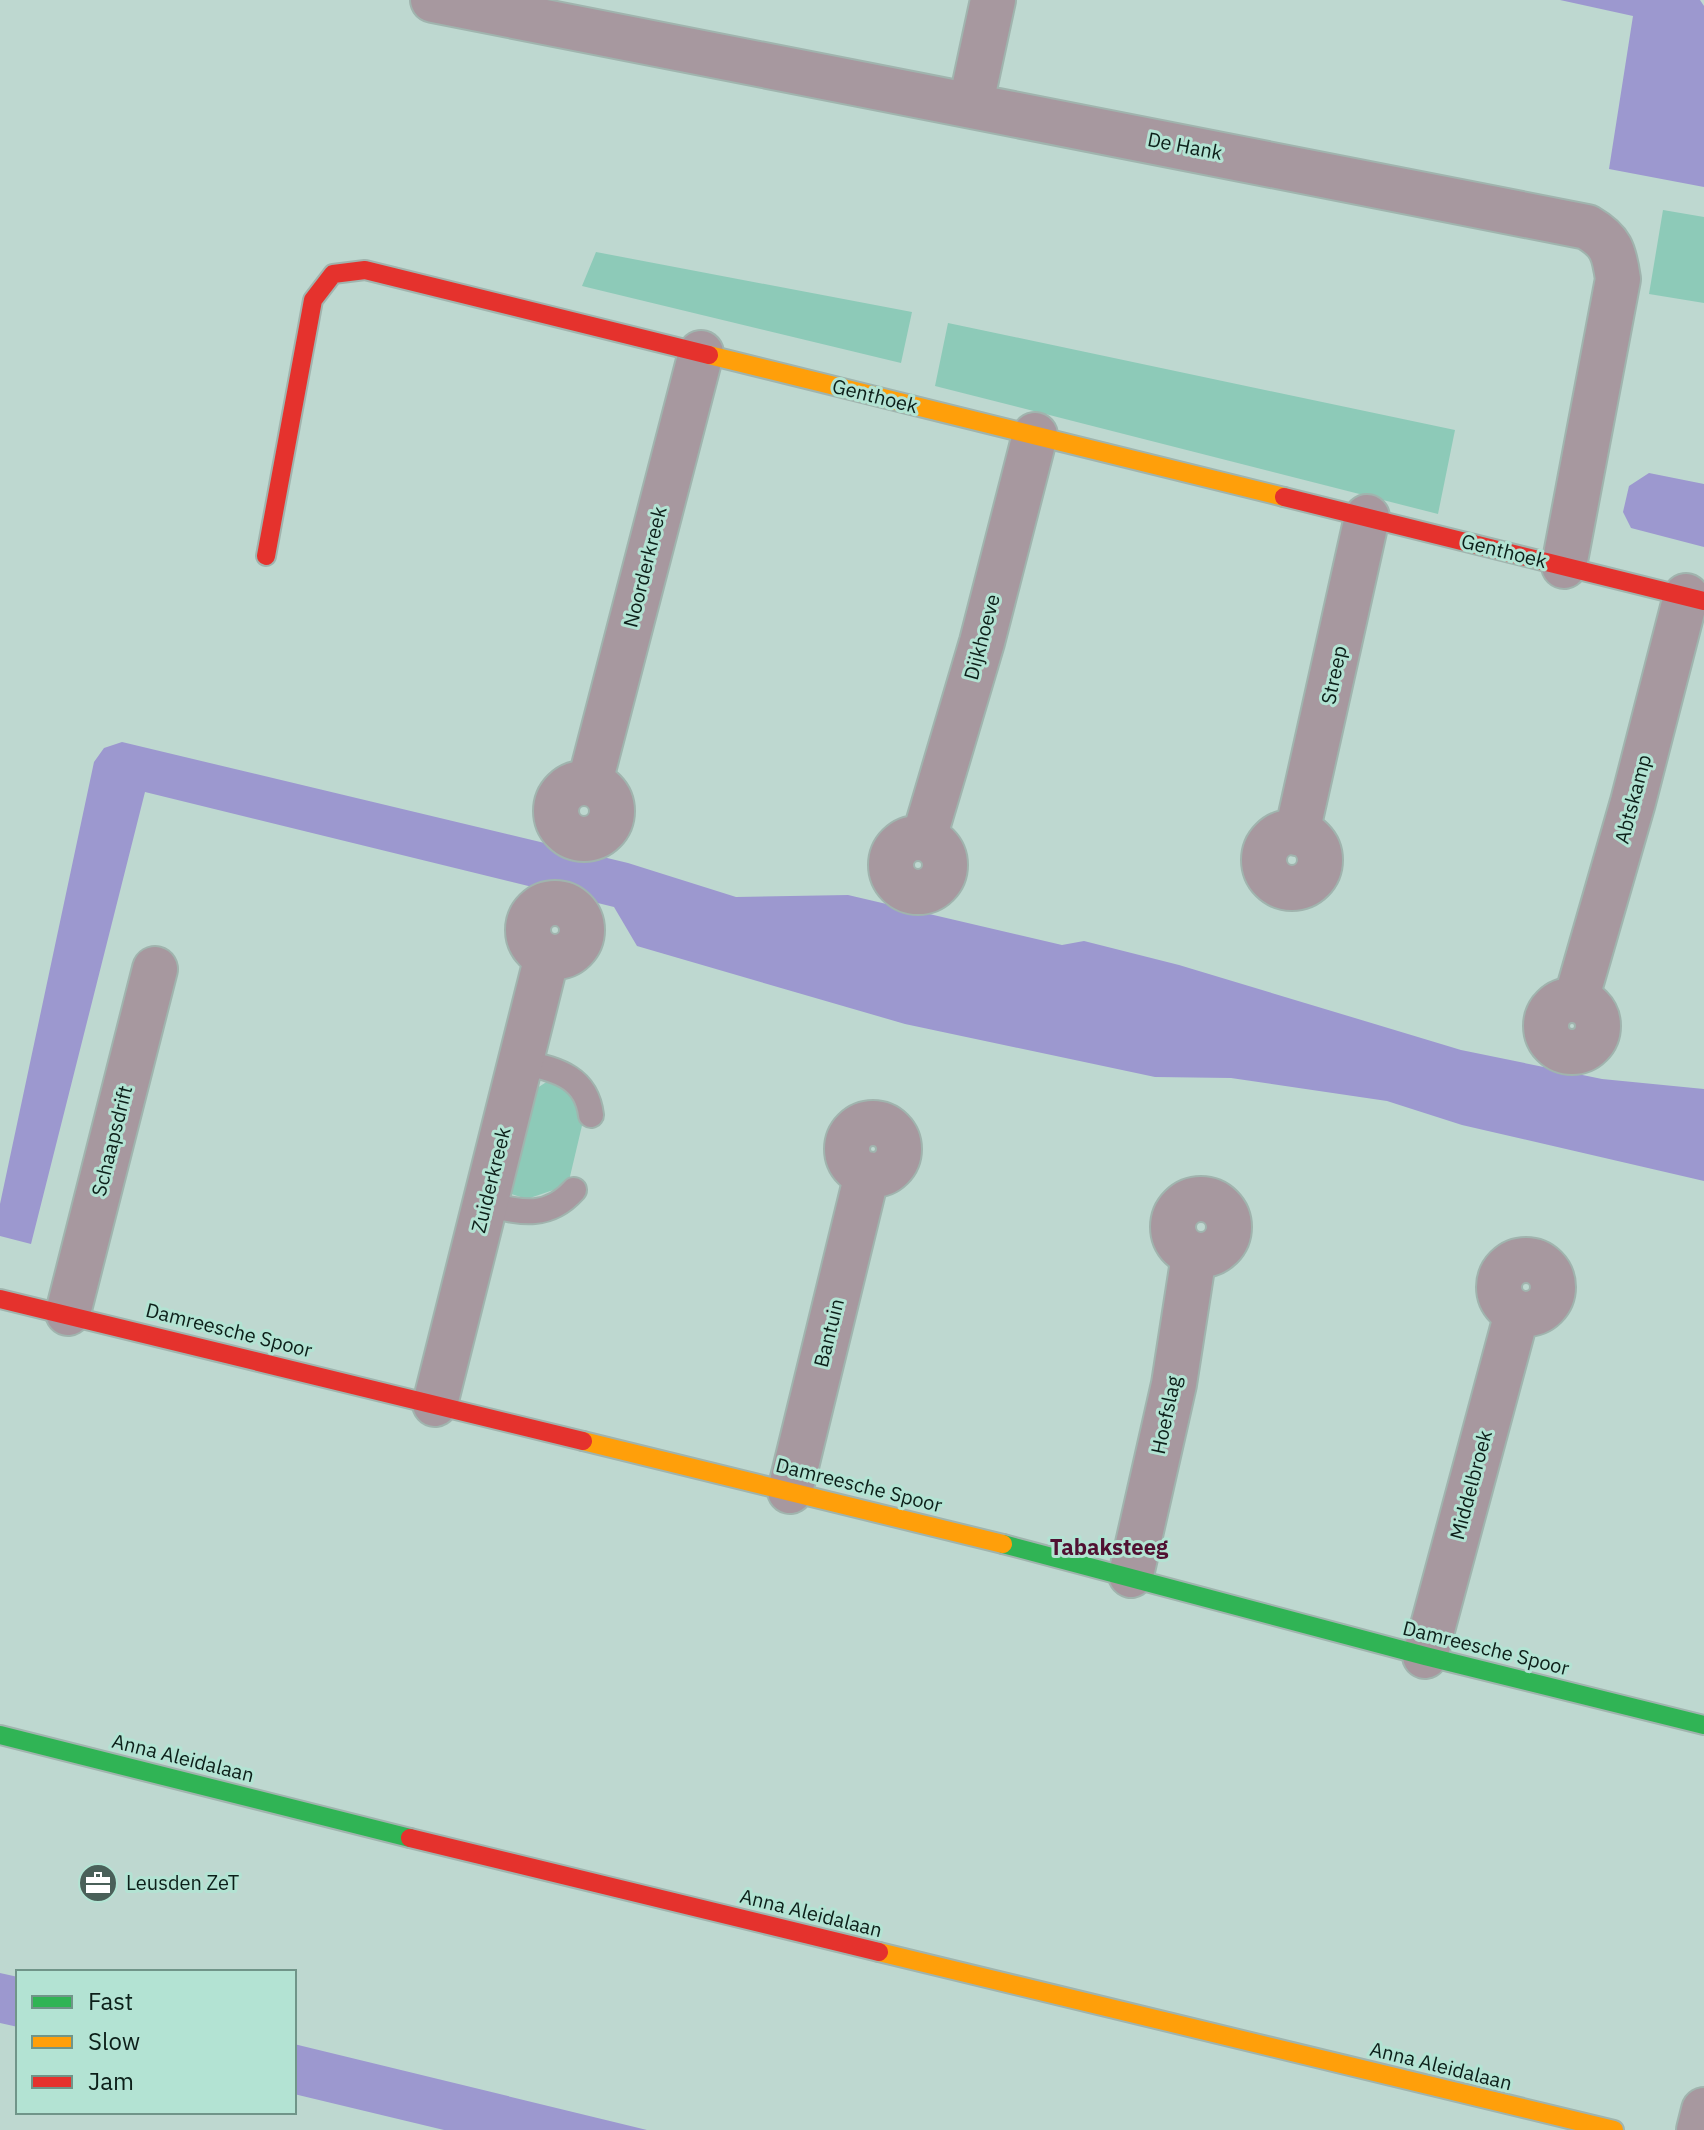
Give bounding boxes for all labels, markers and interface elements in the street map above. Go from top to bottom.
street label: De Hank [1145,125,1225,166]
street label: Genthoek [829,372,921,419]
street label: Noorderkreek [616,503,673,630]
street label: Genthoek [1458,527,1550,574]
street label: Dijkhoeve [957,591,1006,683]
street label: Streep [1314,643,1353,707]
street label: Abtskamp [1608,751,1657,846]
street label: Schaapsdrift [85,1083,138,1199]
street label: Zuiderkreek [464,1124,517,1236]
street label: Damreesche Spoor [143,1296,315,1363]
street label: Bantuin [807,1296,850,1370]
street label: Hoefslag [1144,1373,1187,1456]
street label: Middelbroek [1443,1427,1498,1543]
street label: Damreesche Spoor [773,1451,945,1518]
district label: Tabaksteeg [1050,1532,1169,1561]
street label: Damreesche Spoor [1400,1614,1572,1681]
street label: Anna Aleidalaan [109,1727,257,1788]
office icon: Leusden ZeT [77,1862,119,1904]
place label: Leusden ZeT [126,1869,239,1896]
street label: Anna Aleidalaan [737,1882,885,1943]
legend [16,1970,296,2114]
text: Fast [88,1985,133,2017]
text: Slow [88,2025,140,2057]
street label: Anna Aleidalaan [1367,2035,1515,2096]
text: Jam [88,2065,134,2097]

